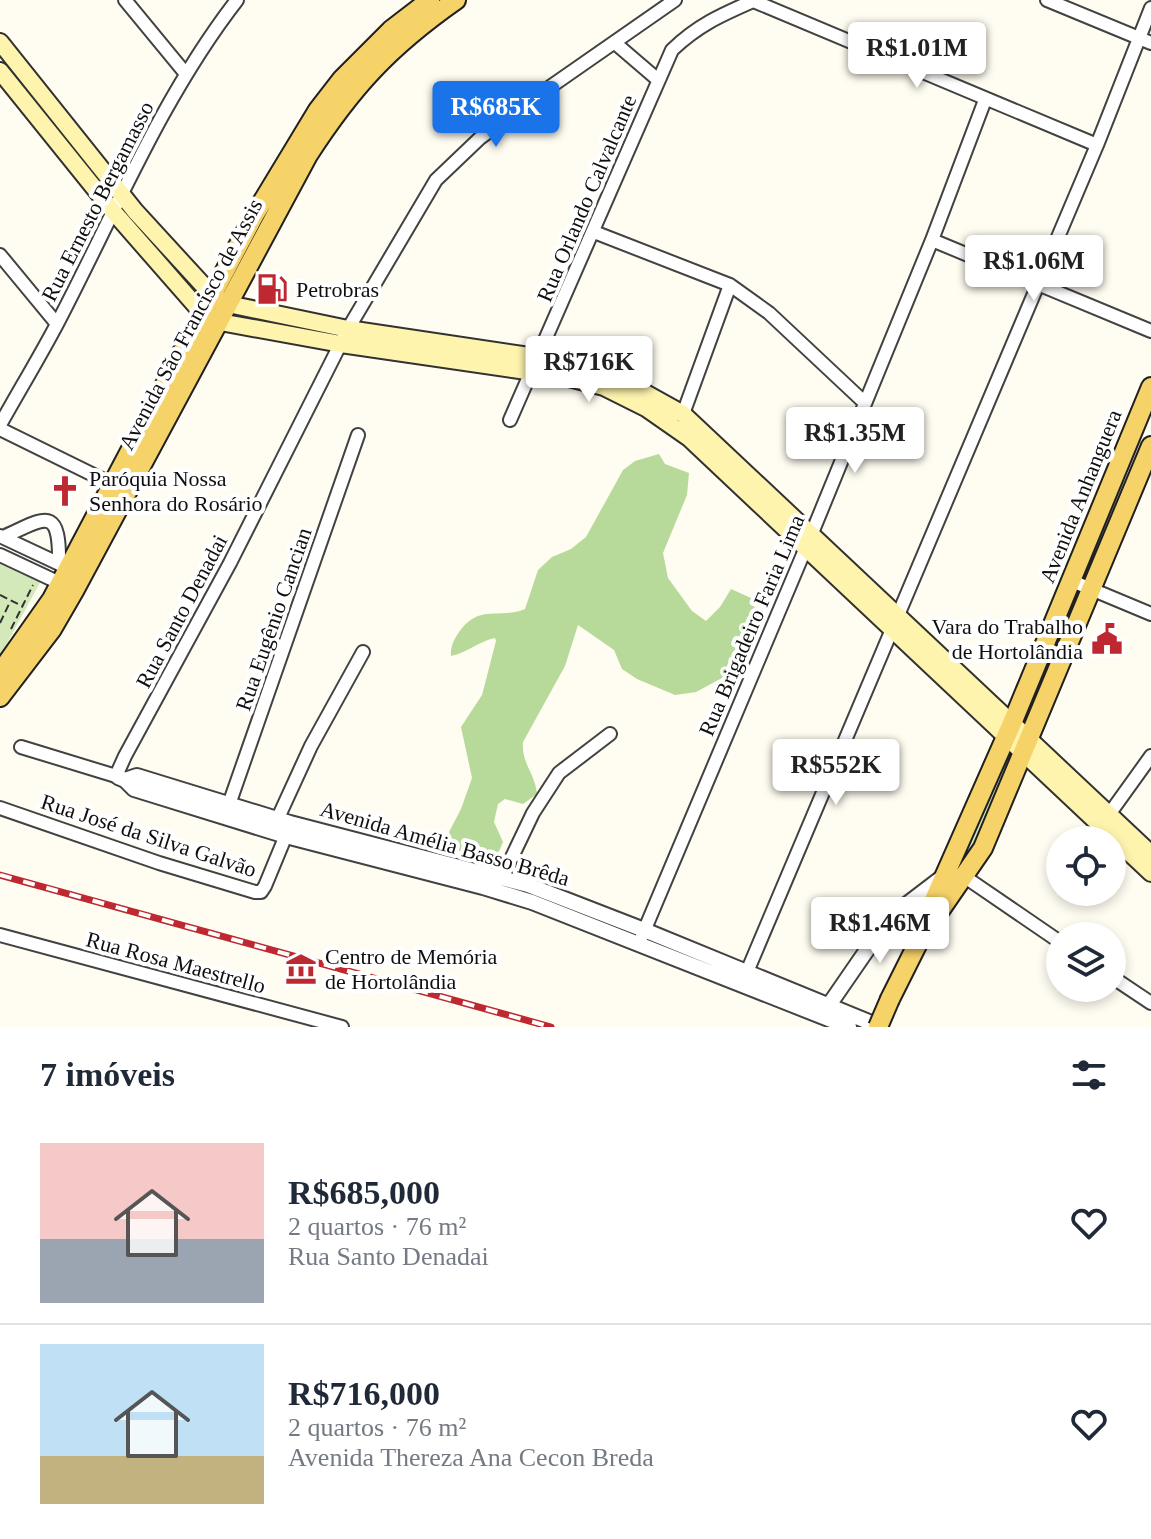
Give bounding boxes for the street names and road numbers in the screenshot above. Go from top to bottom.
street label: Rua Orlando Calvalcante [532,91,641,305]
street label: Rua Ernesto Bergamasso [36,97,159,305]
street label: Avenida São Francisco de Assis [114,194,267,454]
street label: Avenida Anhanguera [1034,406,1127,586]
street label: Rua Brigadeiro Faria Lima [694,511,809,739]
street label: Rua Eugênio Cancian [230,524,317,714]
street label: Rua Santo Denadai [131,530,232,692]
street label: Rua José da Silva Galvão [38,789,260,882]
street label: Avenida Amélia Basso Brêda [317,796,573,891]
street label: Rua Rosa Maestrello [84,927,268,998]

